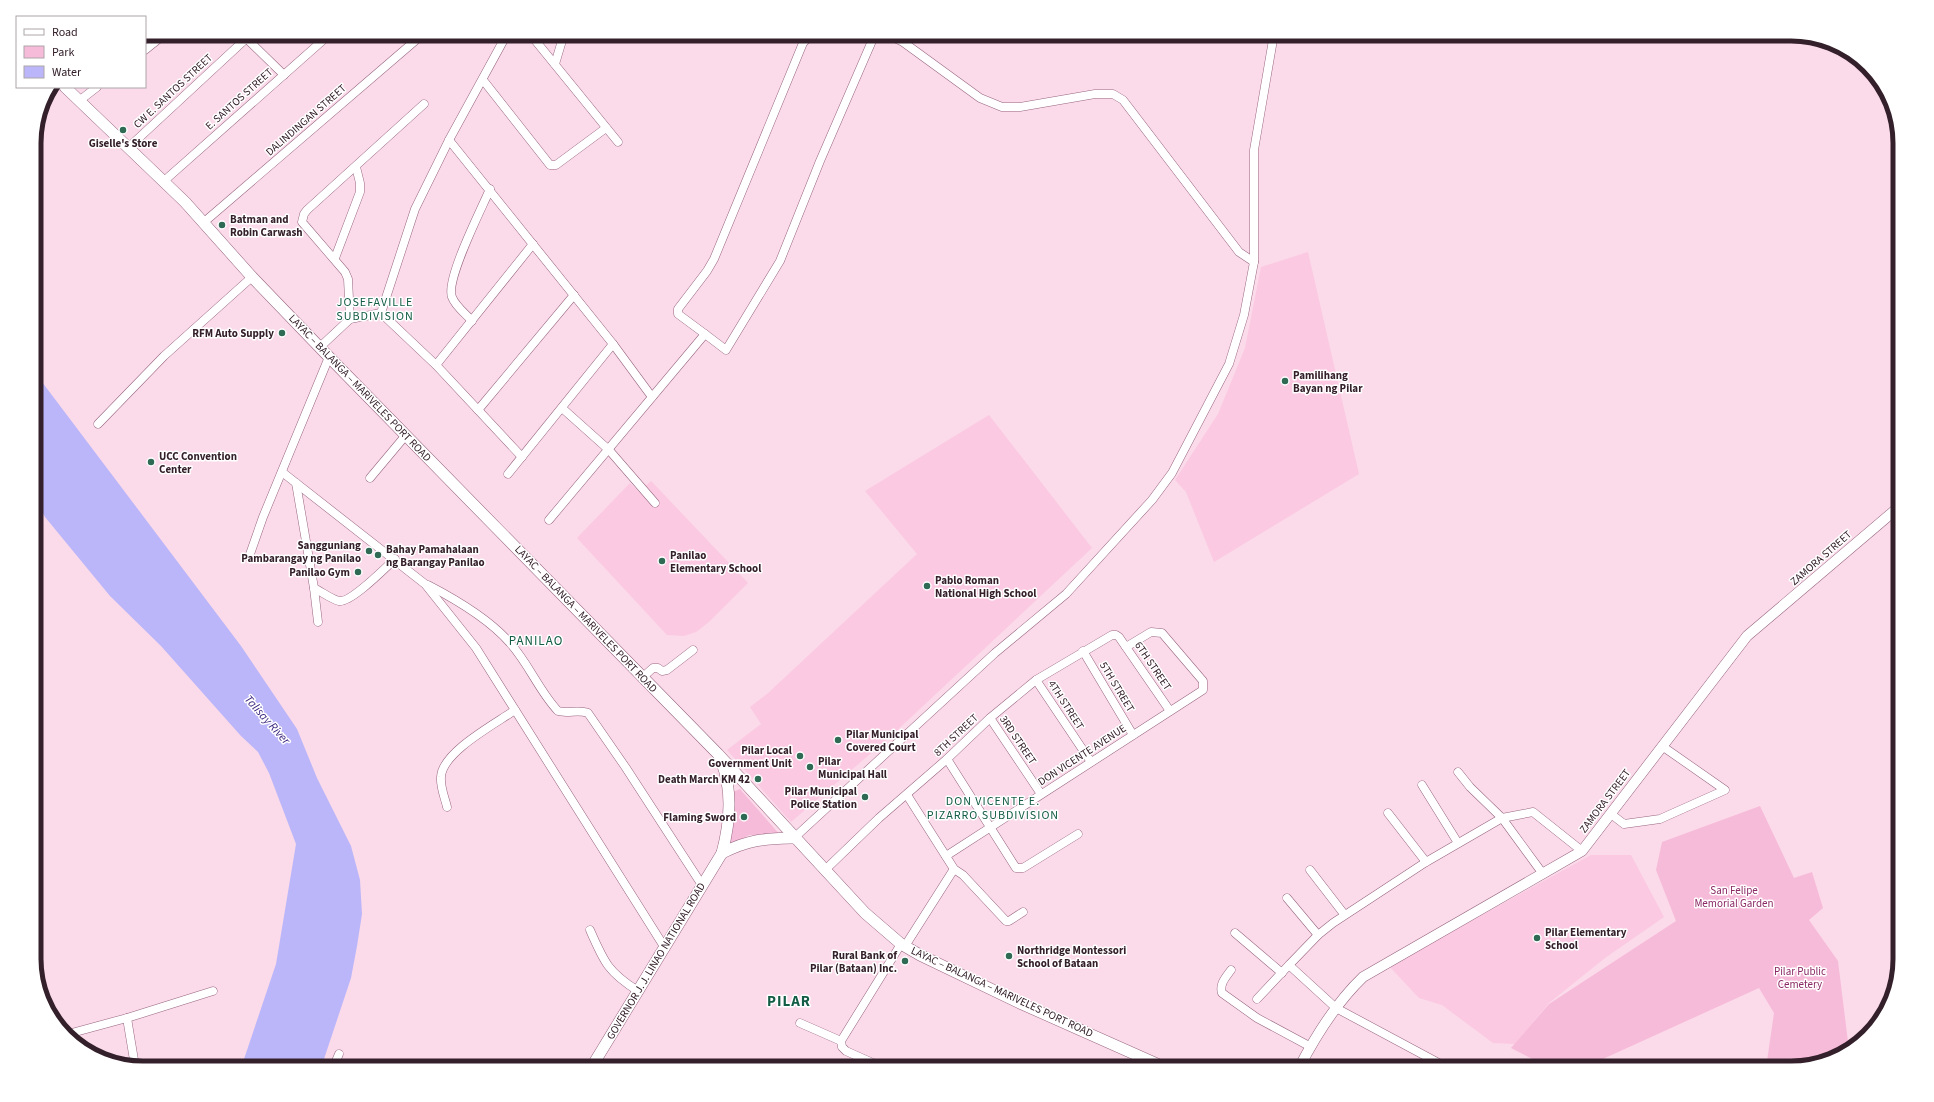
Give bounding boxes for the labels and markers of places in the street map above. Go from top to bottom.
marker: Giselle's Store [118,125,128,135]
place label: Giselle's Store [89,136,158,151]
place label: Batman and Robin Carwash [230,212,303,240]
marker: Batman and Robin Carwash [217,220,227,230]
place label: RFM Auto Supply [192,326,274,341]
marker: RFM Auto Supply [277,328,287,338]
place label: Pamilihang Bayan ng Pilar [1293,368,1363,396]
marker: Pamilihang Bayan ng Pilar [1280,376,1290,386]
place label: UCC Convention Center [159,449,237,477]
marker: UCC Convention Center [146,457,156,467]
place label: Sangguniang Pambarangay ng Panilao [241,538,361,566]
place label: Bahay Pamahalaan ng Barangay Panilao [386,542,485,570]
marker: Sangguniang Pambarangay ng Panilao [364,546,374,556]
place label: Panilao Elementary School [670,548,762,576]
marker: Bahay Pamahalaan ng Barangay Panilao [373,550,383,560]
marker: Panilao Elementary School [657,556,667,566]
place label: Panilao Gym [289,565,350,580]
marker: Panilao Gym [353,567,363,577]
place label: Pablo Roman National High School [935,573,1037,601]
marker: Pablo Roman National High School [922,581,932,591]
place label: Pilar Municipal Covered Court [846,727,919,755]
marker: Pilar Municipal Covered Court [833,735,843,745]
place label: Pilar Local Government Unit [708,743,793,771]
marker: Pilar Local Government Unit [795,751,805,761]
place label: Pilar Municipal Hall [818,754,888,782]
marker: Pilar Municipal Hall [805,762,815,772]
place label: Death March KM 42 [658,772,750,787]
marker: Death March KM 42 [753,774,763,784]
place label: Pilar Municipal Police Station [785,784,858,812]
marker: Pilar Municipal Police Station [860,792,870,802]
place label: Flaming Sword [663,810,736,825]
marker: Flaming Sword [739,812,749,822]
place label: Pilar Elementary School [1545,925,1627,953]
marker: Pilar Elementary School [1532,933,1542,943]
place label: Northridge Montessori School of Bataan [1017,943,1126,971]
place label: Rural Bank of Pilar (Bataan) Inc. [810,948,898,976]
marker: Northridge Montessori School of Bataan [1004,951,1014,961]
marker: Rural Bank of Pilar (Bataan) Inc. [900,956,910,966]

